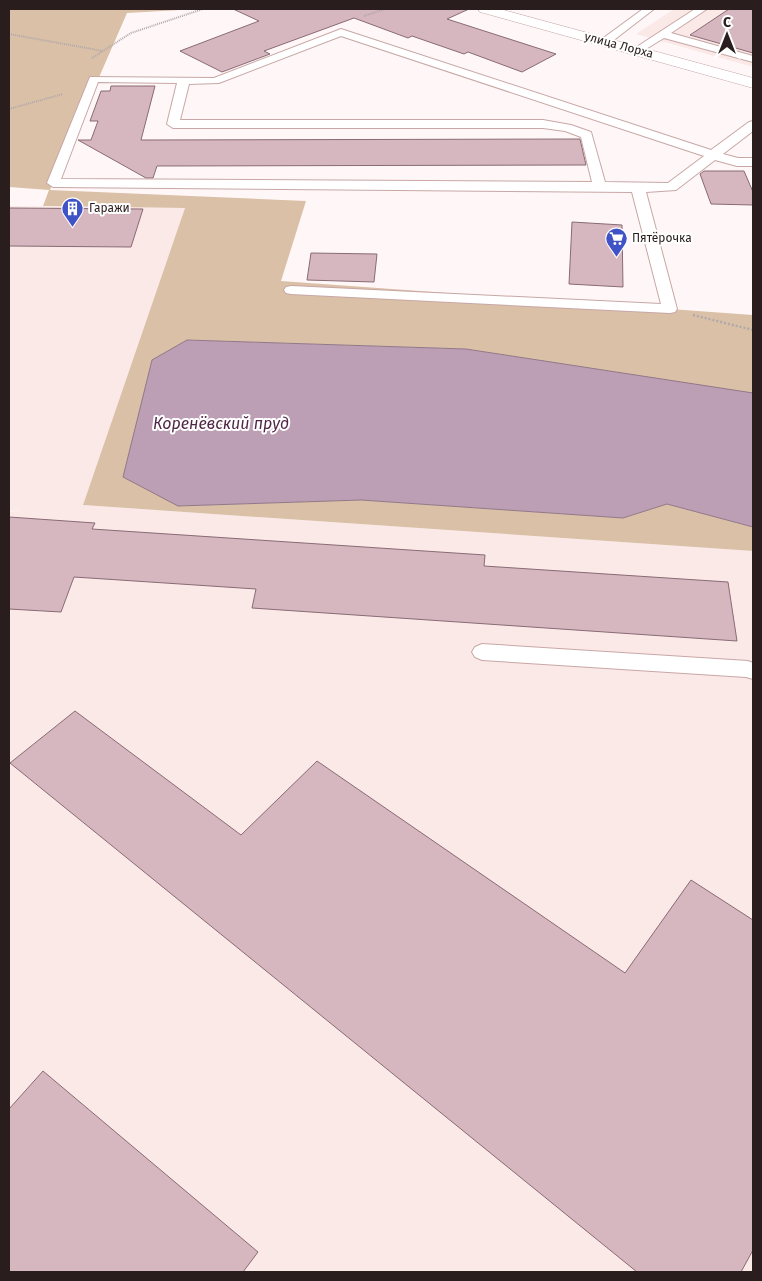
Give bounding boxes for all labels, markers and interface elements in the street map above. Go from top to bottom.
north arrow [702,10,752,60]
text: С [723,14,731,31]
street label: улица Лорха [583,29,655,61]
building icon: Гаражи [61,196,85,227]
place label: Гаражи [89,201,130,215]
supermarket icon: Пятёрочка [604,226,628,257]
place label: Пятёрочка [632,231,692,245]
water label: Коренёвский пруд [153,414,289,433]

